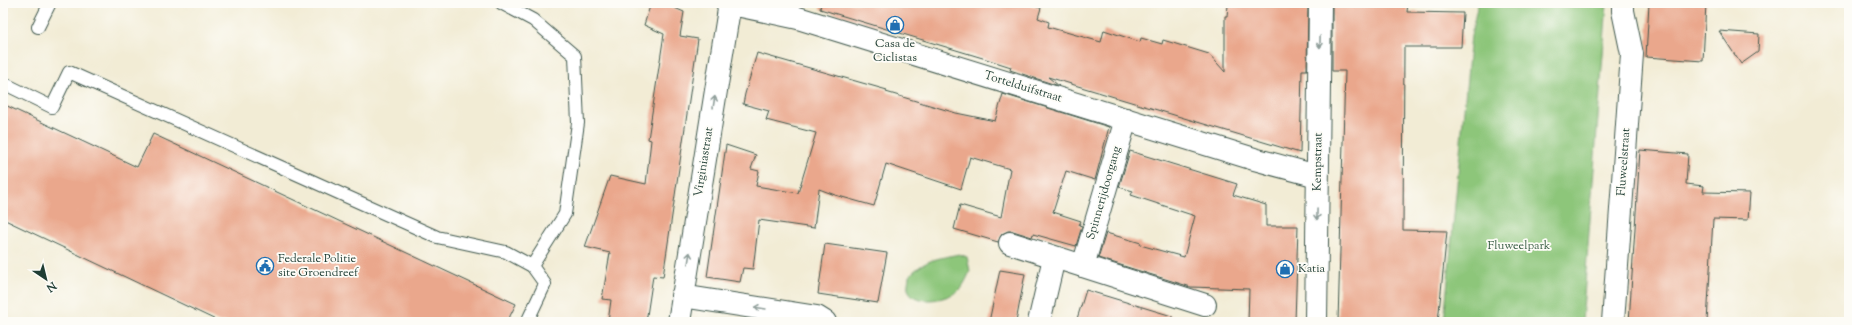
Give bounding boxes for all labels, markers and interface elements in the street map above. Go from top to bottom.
shop icon: Casa de Ciclistas [885,15,905,35]
place label: Casa de Ciclistas [873,35,917,67]
one-way arrow [1316,35,1324,48]
street label: Tortelduifstraat [982,67,1064,107]
one-way arrow [710,96,718,109]
street label: Virginiastraat [690,126,718,198]
street label: Fluweelstraat [1613,127,1635,197]
street label: Kempstraat [1308,133,1328,191]
street label: Spinnerijdoorgang [1082,144,1126,242]
one-way arrow [1313,207,1321,220]
park label: Fluweelpark [1488,237,1551,255]
place label: Federale Politie site Groendreef [278,250,359,282]
one-way arrow [685,252,693,265]
public building icon: Federale Politie site Groendreef [255,256,275,276]
north arrow [26,259,66,299]
shop icon: Katia [1275,259,1295,279]
place label: Katia [1298,260,1326,278]
text: N [43,277,60,296]
one-way arrow [754,304,767,312]

